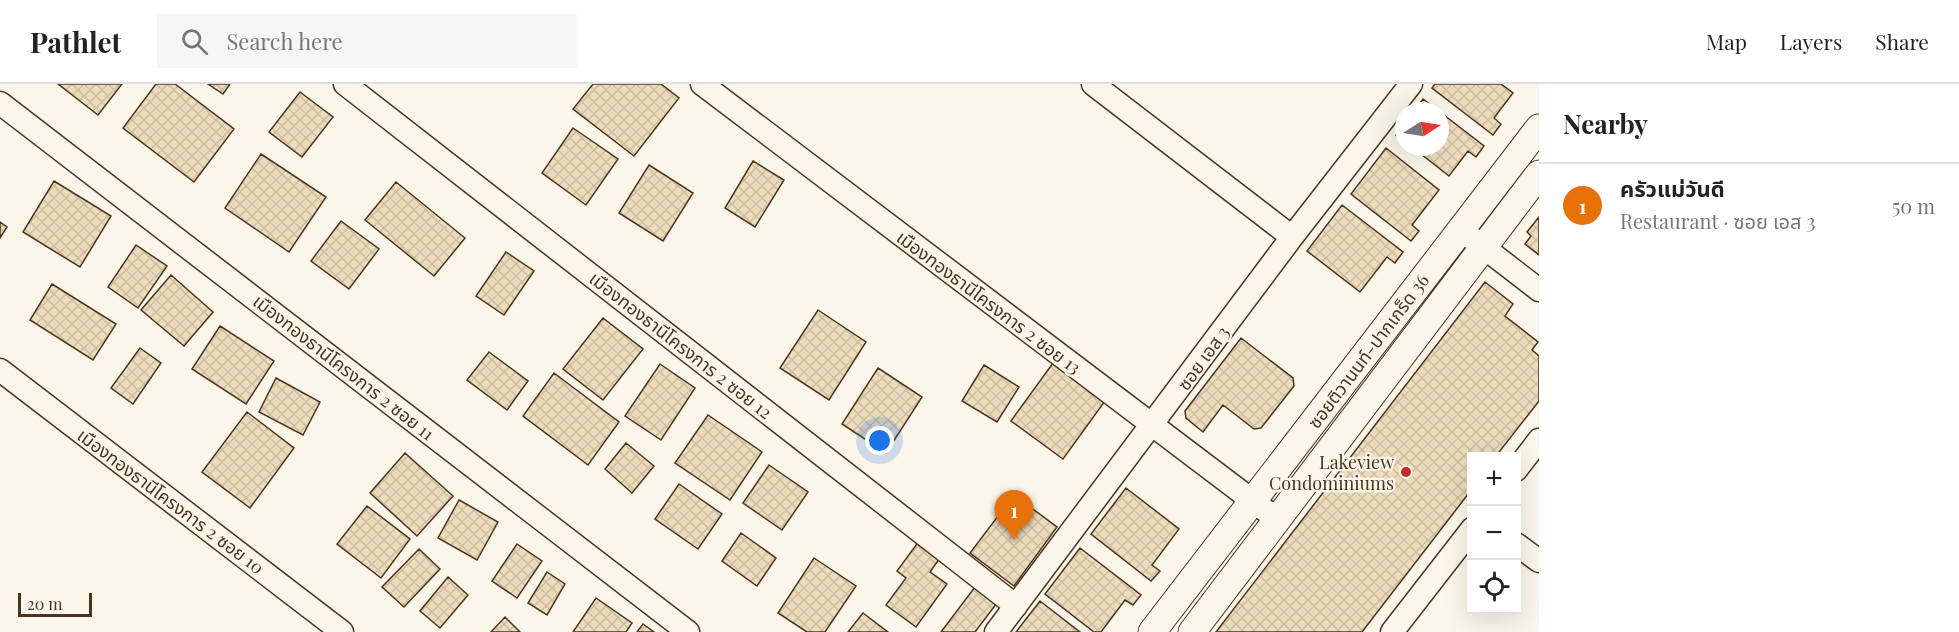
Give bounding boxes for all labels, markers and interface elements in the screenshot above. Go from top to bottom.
search box [157,14,577,68]
text: Pathlet [30,23,121,60]
icon: search [178,25,211,58]
text: Search here [226,26,343,56]
text: Map [1706,27,1747,55]
text: Layers [1780,27,1842,55]
text: Share [1875,27,1929,55]
north arrow [1395,102,1449,156]
text: Nearby [1563,106,1648,141]
text: ครัวแม่วันดี [1620,173,1725,203]
text: 1 [1579,192,1586,219]
text: 50 m [1892,192,1935,219]
text: Restaurant · ซอย เอส 3 [1620,207,1816,234]
street label: เมืองทองธานีโครงการ 2 ซอย 13 [892,225,1086,379]
street label: เมืองทองธานีโครงการ 2 ซอย 12 [585,266,777,424]
street label: ซอยติวานนท์-ปากเกร็ด 36 [1302,269,1434,433]
street label: เมืองทองธานีโครงการ 2 ซอย 11 [248,289,440,446]
street label: ซอย เอส 3 [1172,321,1234,395]
street label: เมืองทองธานีโครงการ 2 ซอย 10 [73,423,269,579]
your location [865,426,894,455]
place label: Lakeview Condominiums [1269,450,1394,495]
map controls [1467,452,1521,614]
button: + [1467,452,1521,506]
marker: Lakeview Condominiums [1399,465,1413,479]
pin: 1 [994,490,1034,540]
button: − [1467,506,1521,560]
button: locate [1467,560,1521,614]
scale bar [18,590,92,618]
text: 20 m [27,593,62,614]

